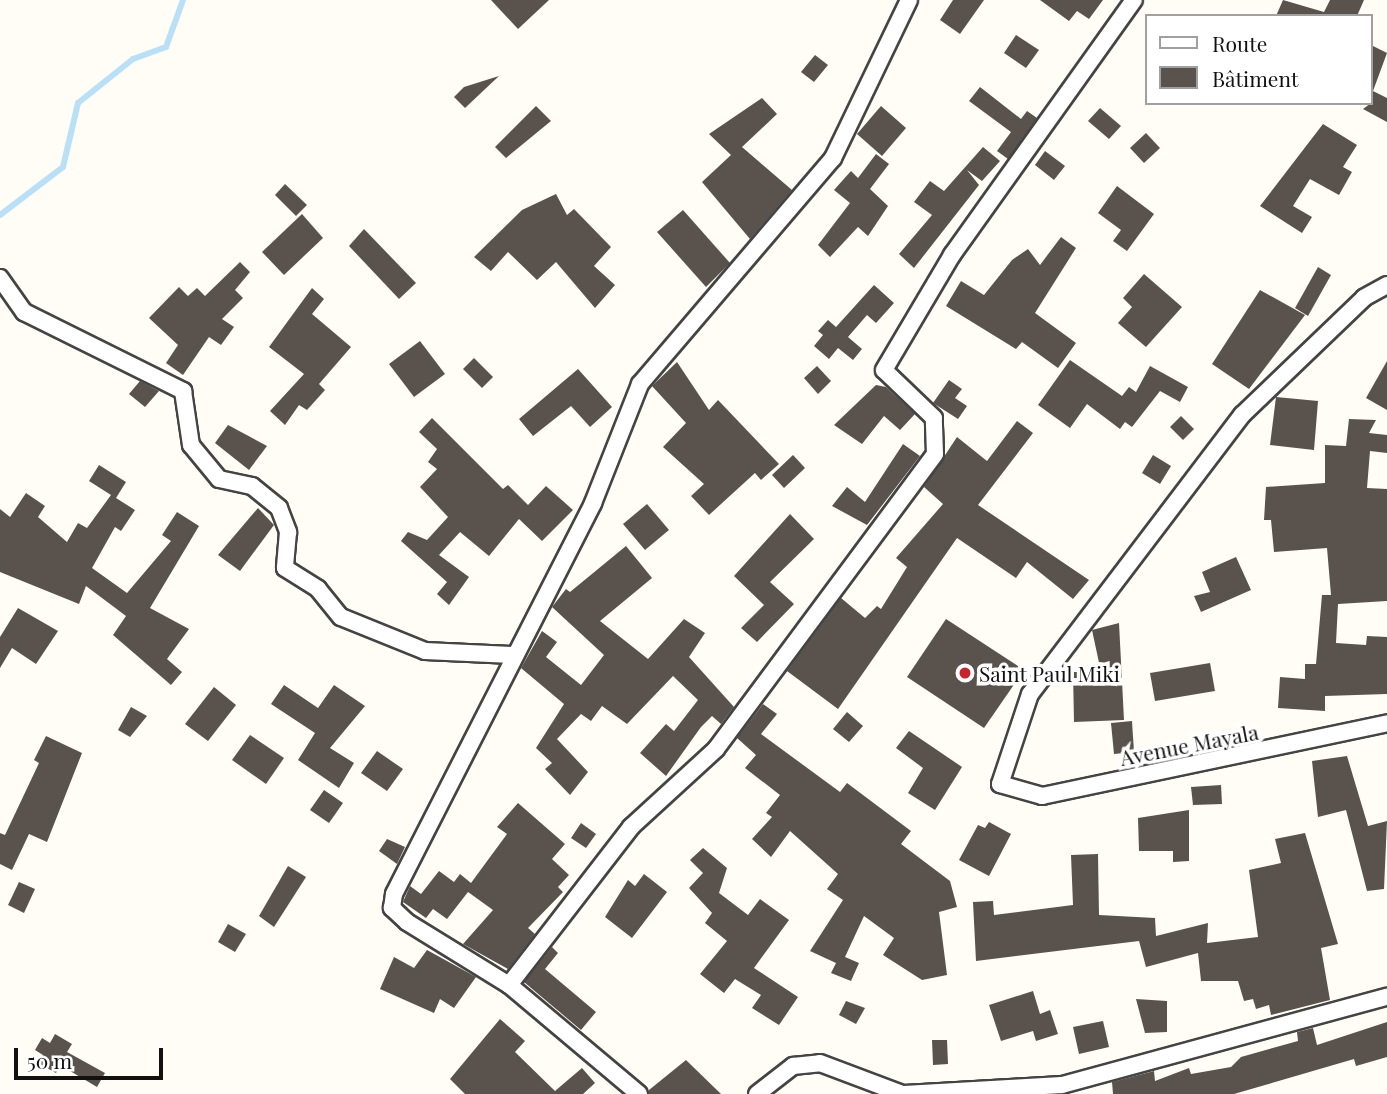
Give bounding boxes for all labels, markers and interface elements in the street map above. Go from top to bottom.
legend [1146,14,1373,105]
text: Route [1212,29,1267,57]
text: Bâtiment [1212,64,1298,92]
place label: Saint Paul Miki [979,660,1120,686]
marker: Saint Paul Miki [957,665,973,681]
street label: Avenue Mayala [1118,718,1260,770]
scale bar [18,1034,166,1078]
text: 50 m [27,1046,72,1074]

